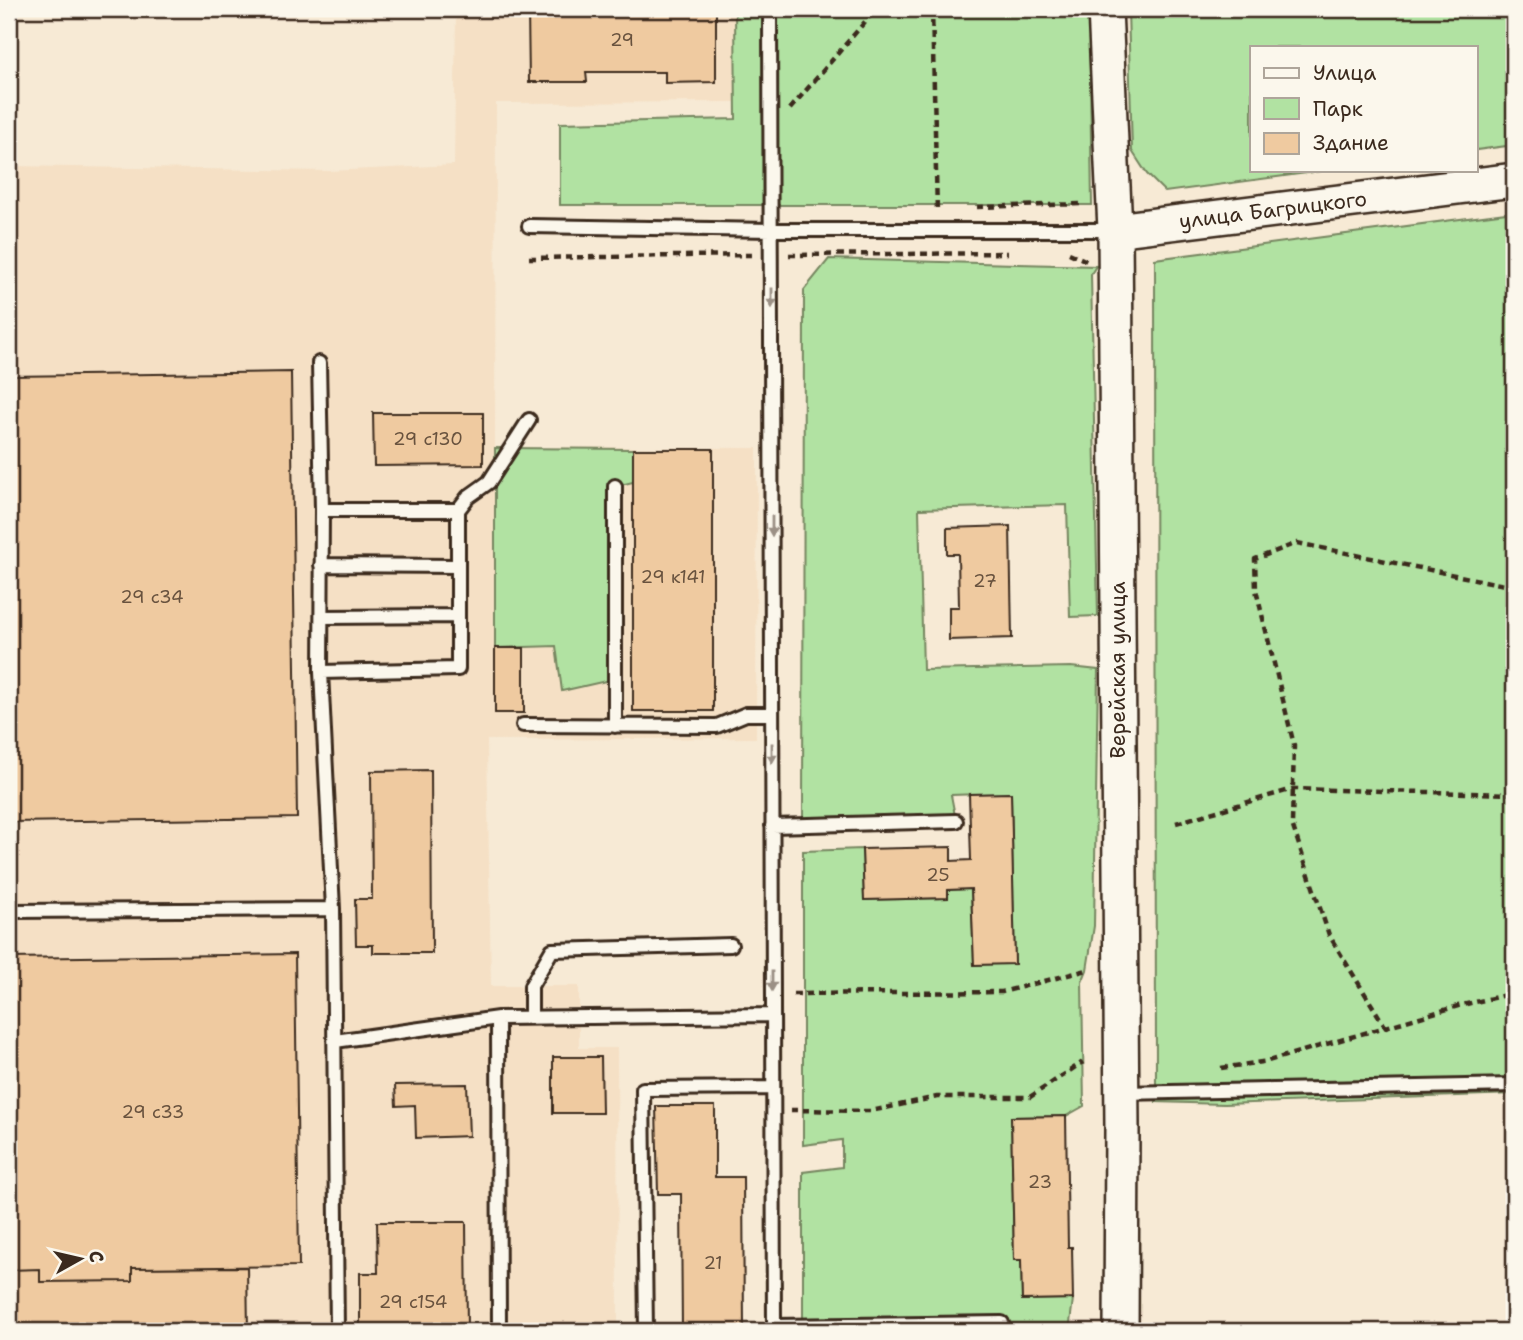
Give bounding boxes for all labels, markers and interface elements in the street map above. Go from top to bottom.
house number: 29 [610,28,634,52]
legend [1250,46,1478,172]
text: Улица [1313,59,1376,87]
text: Парк [1313,95,1363,123]
text: Здание [1313,129,1389,157]
street label: улица Багрицкого [1178,185,1368,235]
one-way arrow [767,287,778,309]
house number: 29 с130 [393,427,463,451]
one-way arrow [766,515,778,537]
house number: 29 к141 [641,565,705,589]
house number: 27 [973,569,997,593]
street label: Верейская улица [1104,581,1132,759]
house number: 29 с34 [120,585,184,609]
one-way arrow [766,742,778,764]
house number: 25 [926,863,950,887]
one-way arrow [766,970,778,992]
house number: 29 с33 [122,1100,184,1124]
house number: 23 [1028,1170,1052,1194]
north arrow [46,1224,116,1294]
text: С [83,1249,110,1264]
house number: 21 [703,1251,723,1275]
house number: 29 с154 [379,1290,447,1314]

